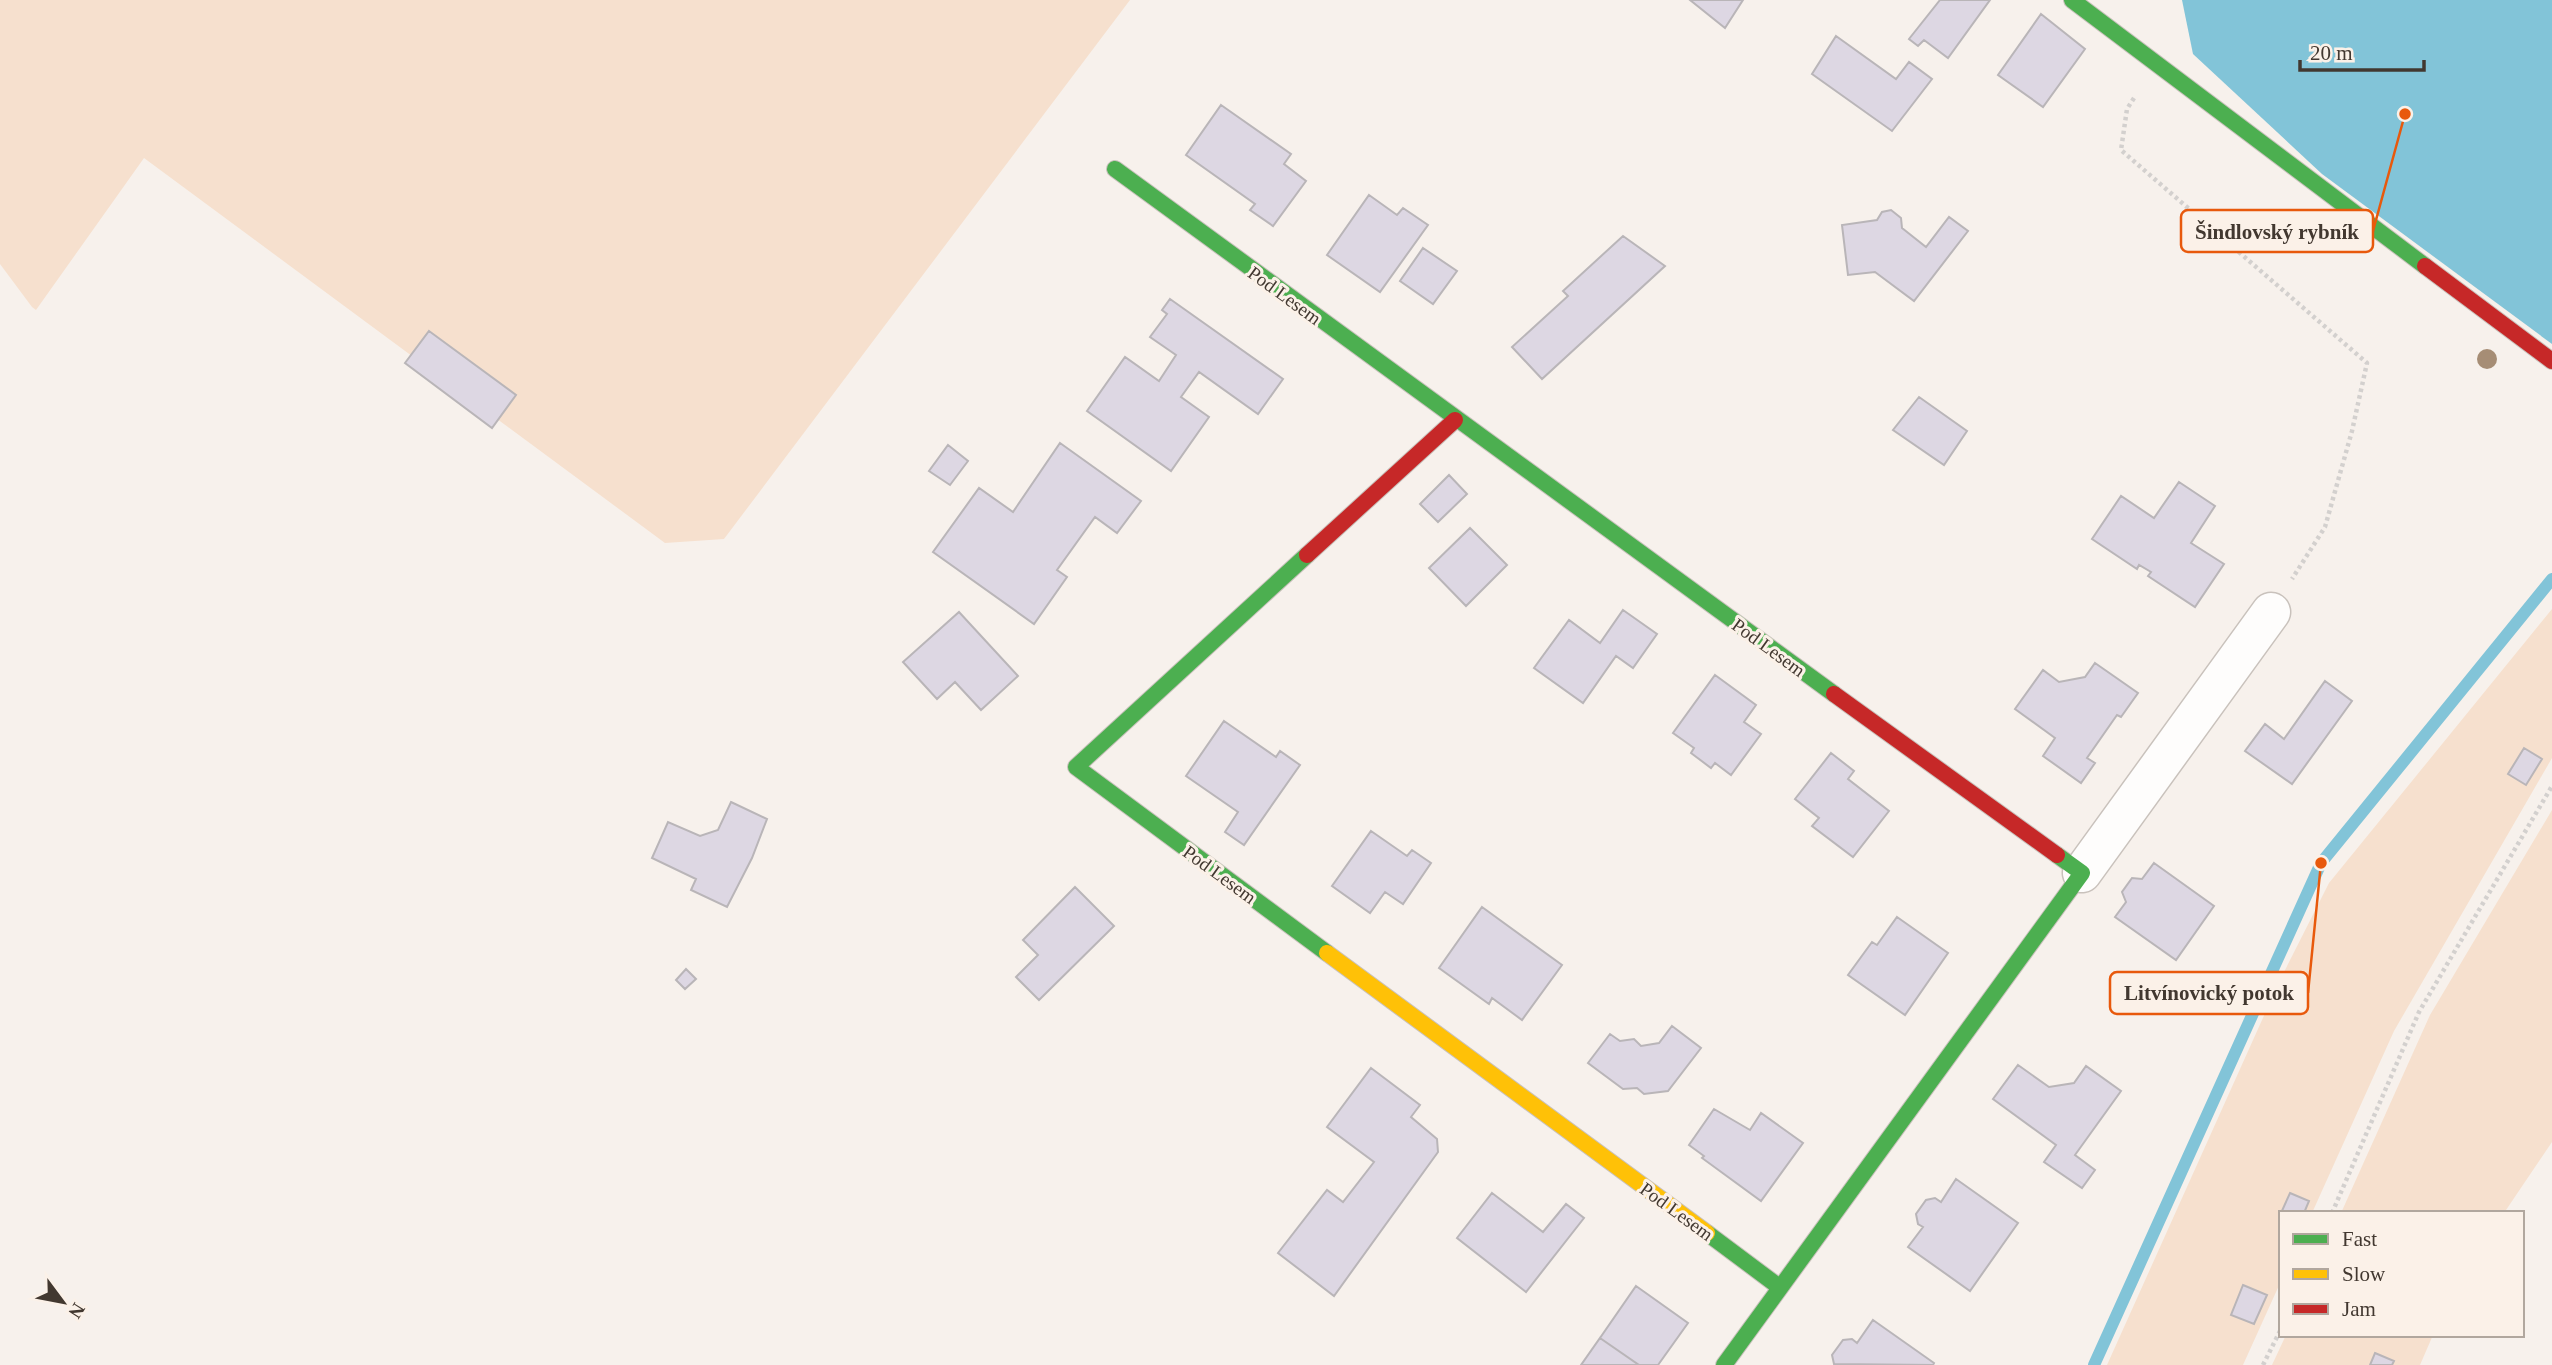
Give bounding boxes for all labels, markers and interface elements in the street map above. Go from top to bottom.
scale bar [2300,28,2424,72]
text: 20 m [2310,41,2353,65]
callout: Šindlovský rybník [2181,210,2373,252]
text: Šindlovský rybník [2195,220,2359,244]
street label: Pod Lesem [1244,262,1325,329]
street label: Pod Lesem [1728,614,1809,681]
street label: Pod Lesem [1179,841,1260,908]
callout: Litvínovický potok [2110,972,2308,1014]
text: Litvínovický potok [2124,981,2294,1005]
street label: Pod Lesem [1636,1178,1717,1245]
legend [2279,1211,2524,1337]
text: Fast [2342,1227,2377,1251]
text: Slow [2342,1262,2386,1286]
north arrow [28,1267,98,1337]
text: Jam [2342,1297,2376,1321]
text: N [64,1299,90,1322]

